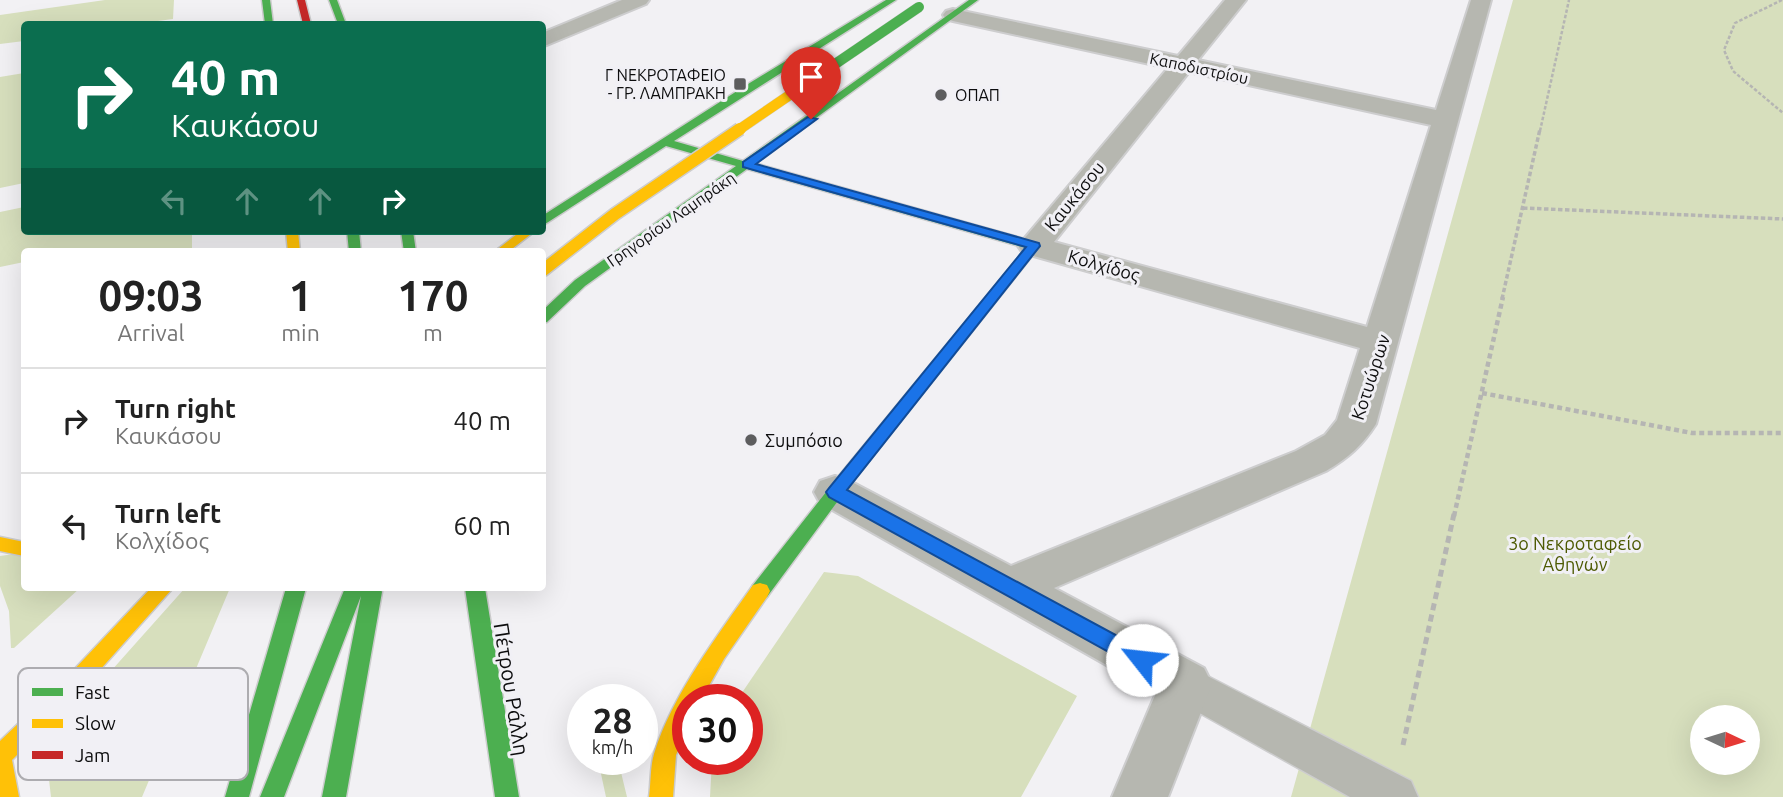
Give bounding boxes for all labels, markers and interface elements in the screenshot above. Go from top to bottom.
pin [781,47,841,119]
icon: right [56,49,147,140]
text: 40 m [171,49,280,104]
street label: Καποδιστρίου [1148,49,1250,87]
icon: arrive [792,58,830,96]
place label: Γ ΝΕΚΡΟΤΑΦΕΙΟ - ΓΡ. ΛΑΜΠΡΑΚΗ [605,66,726,102]
marker: Γ ΝΕΚΡΟΤΑΦΕΙΟ - ΓΡ. ΛΑΜΠΡΑΚΗ [732,76,748,92]
place label: ΟΠΑΠ [955,86,1000,104]
marker: ΟΠΑΠ [933,87,949,103]
text: Καυκάσου [171,107,319,143]
street label: Καυκάσου [1040,157,1108,235]
street label: Γρηγορίου Λαμπράκη [603,168,739,270]
icon: left [155,182,193,220]
icon: ahead [228,182,266,220]
icon: ahead [301,182,339,220]
icon: right [374,182,412,220]
street label: Κολχίδος [1066,245,1142,286]
text: 09:03 [99,272,204,319]
text: 1 [289,272,312,319]
text: 170 [397,272,468,319]
text: Arrival [118,320,185,345]
text: min [281,320,320,345]
text: m [423,320,443,345]
street label: Κοτυώρων [1347,331,1393,422]
text: Turn right [115,394,236,423]
icon: right [56,402,94,440]
text: 40 m [453,406,511,435]
text: Καυκάσου [115,423,222,448]
place label: Συμπόσιο [765,430,843,450]
marker: Συμπόσιο [743,432,759,448]
text: Turn left [115,499,221,528]
icon: left [56,507,94,545]
text: 60 m [453,511,511,540]
text: Κολχίδος [115,528,209,553]
park label: 3ο Νεκροταφείο Αθηνών [1508,533,1642,574]
street label: Πέτρου Ράλλη [490,621,534,757]
position arrow [1105,623,1179,697]
legend [18,668,248,780]
text: Fast [75,681,110,703]
speed limit sign: 30 [672,684,763,775]
text: 28 [593,700,632,740]
north arrow [1690,705,1760,775]
map controls [1690,705,1760,775]
text: Slow [75,712,116,734]
text: km/h [592,737,633,757]
text: Jam [75,744,111,766]

